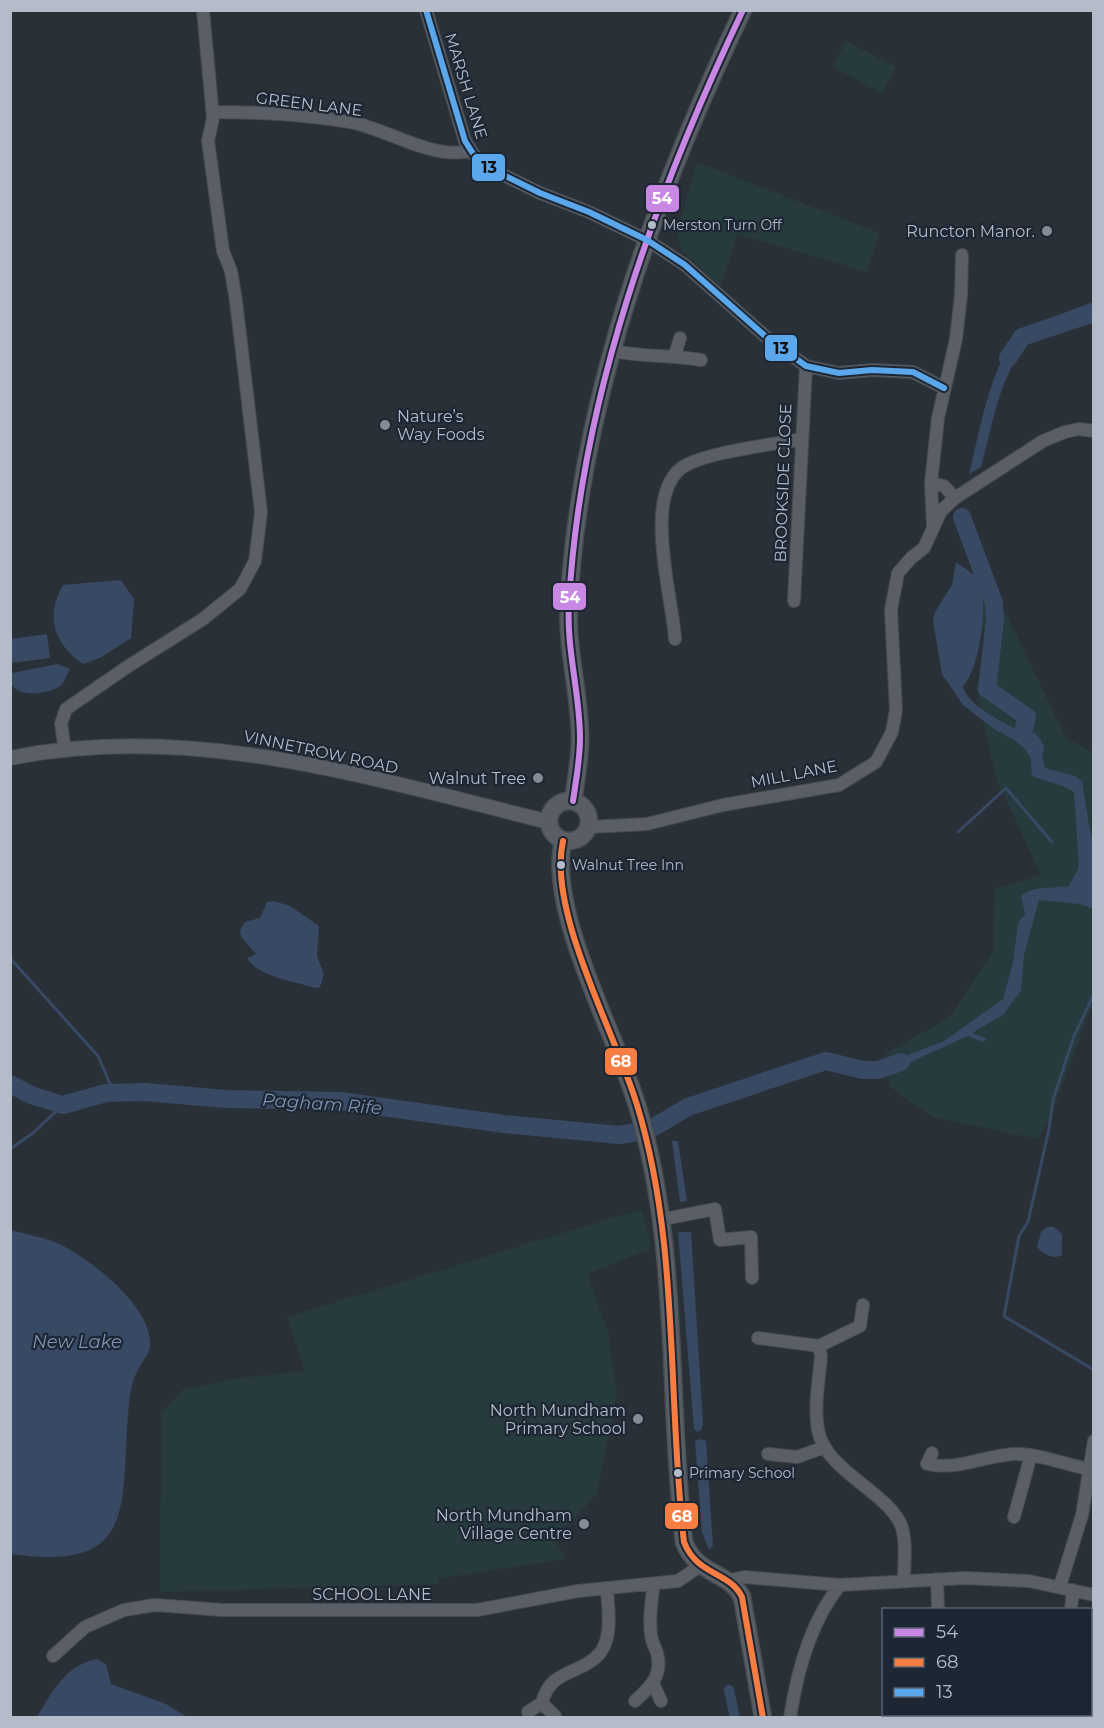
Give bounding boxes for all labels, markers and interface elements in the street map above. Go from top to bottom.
street label: MARSH LANE [441,31,491,141]
street label: GREEN LANE [255,88,363,120]
line badge: 13 [471,153,506,182]
text: 13 [481,158,497,177]
line badge: 54 [645,184,680,213]
text: 54 [652,189,672,208]
place label: Merston Turn Off [663,216,783,234]
marker: Merston Turn Off [646,219,658,231]
place label: Runcton Manor. [906,222,1035,241]
marker: Runcton Manor. [1040,224,1054,238]
line badge: 13 [764,334,798,362]
text: 13 [773,339,789,358]
street label: BROOKSIDE CLOSE [771,403,795,563]
place label: Nature’s Way Foods [397,407,485,444]
marker: Nature’s Way Foods [378,418,392,432]
line badge: 54 [552,582,587,611]
text: 54 [560,588,580,607]
street label: VINNETROW ROAD [242,726,400,778]
street label: MILL LANE [749,756,839,792]
place label: Walnut Tree [429,769,526,788]
marker: Walnut Tree [531,771,545,785]
place label: Walnut Tree Inn [572,856,684,874]
marker: Walnut Tree Inn [555,859,567,871]
line badge: 68 [604,1047,638,1076]
text: 68 [611,1052,631,1071]
water label: Pagham Rife [261,1089,383,1119]
water label: New Lake [32,1331,122,1353]
place label: North Mundham Primary School [490,1401,626,1438]
marker: North Mundham Primary School [631,1412,645,1426]
place label: Primary School [689,1464,795,1482]
marker: Primary School [672,1467,684,1479]
line badge: 68 [664,1502,699,1530]
place label: North Mundham Village Centre [436,1506,572,1543]
text: 68 [672,1507,692,1526]
marker: North Mundham Village Centre [577,1517,591,1531]
street label: SCHOOL LANE [312,1585,432,1604]
legend [882,1608,1092,1716]
text: 54 [936,1621,958,1643]
text: 68 [936,1651,958,1673]
text: 13 [936,1681,953,1703]

